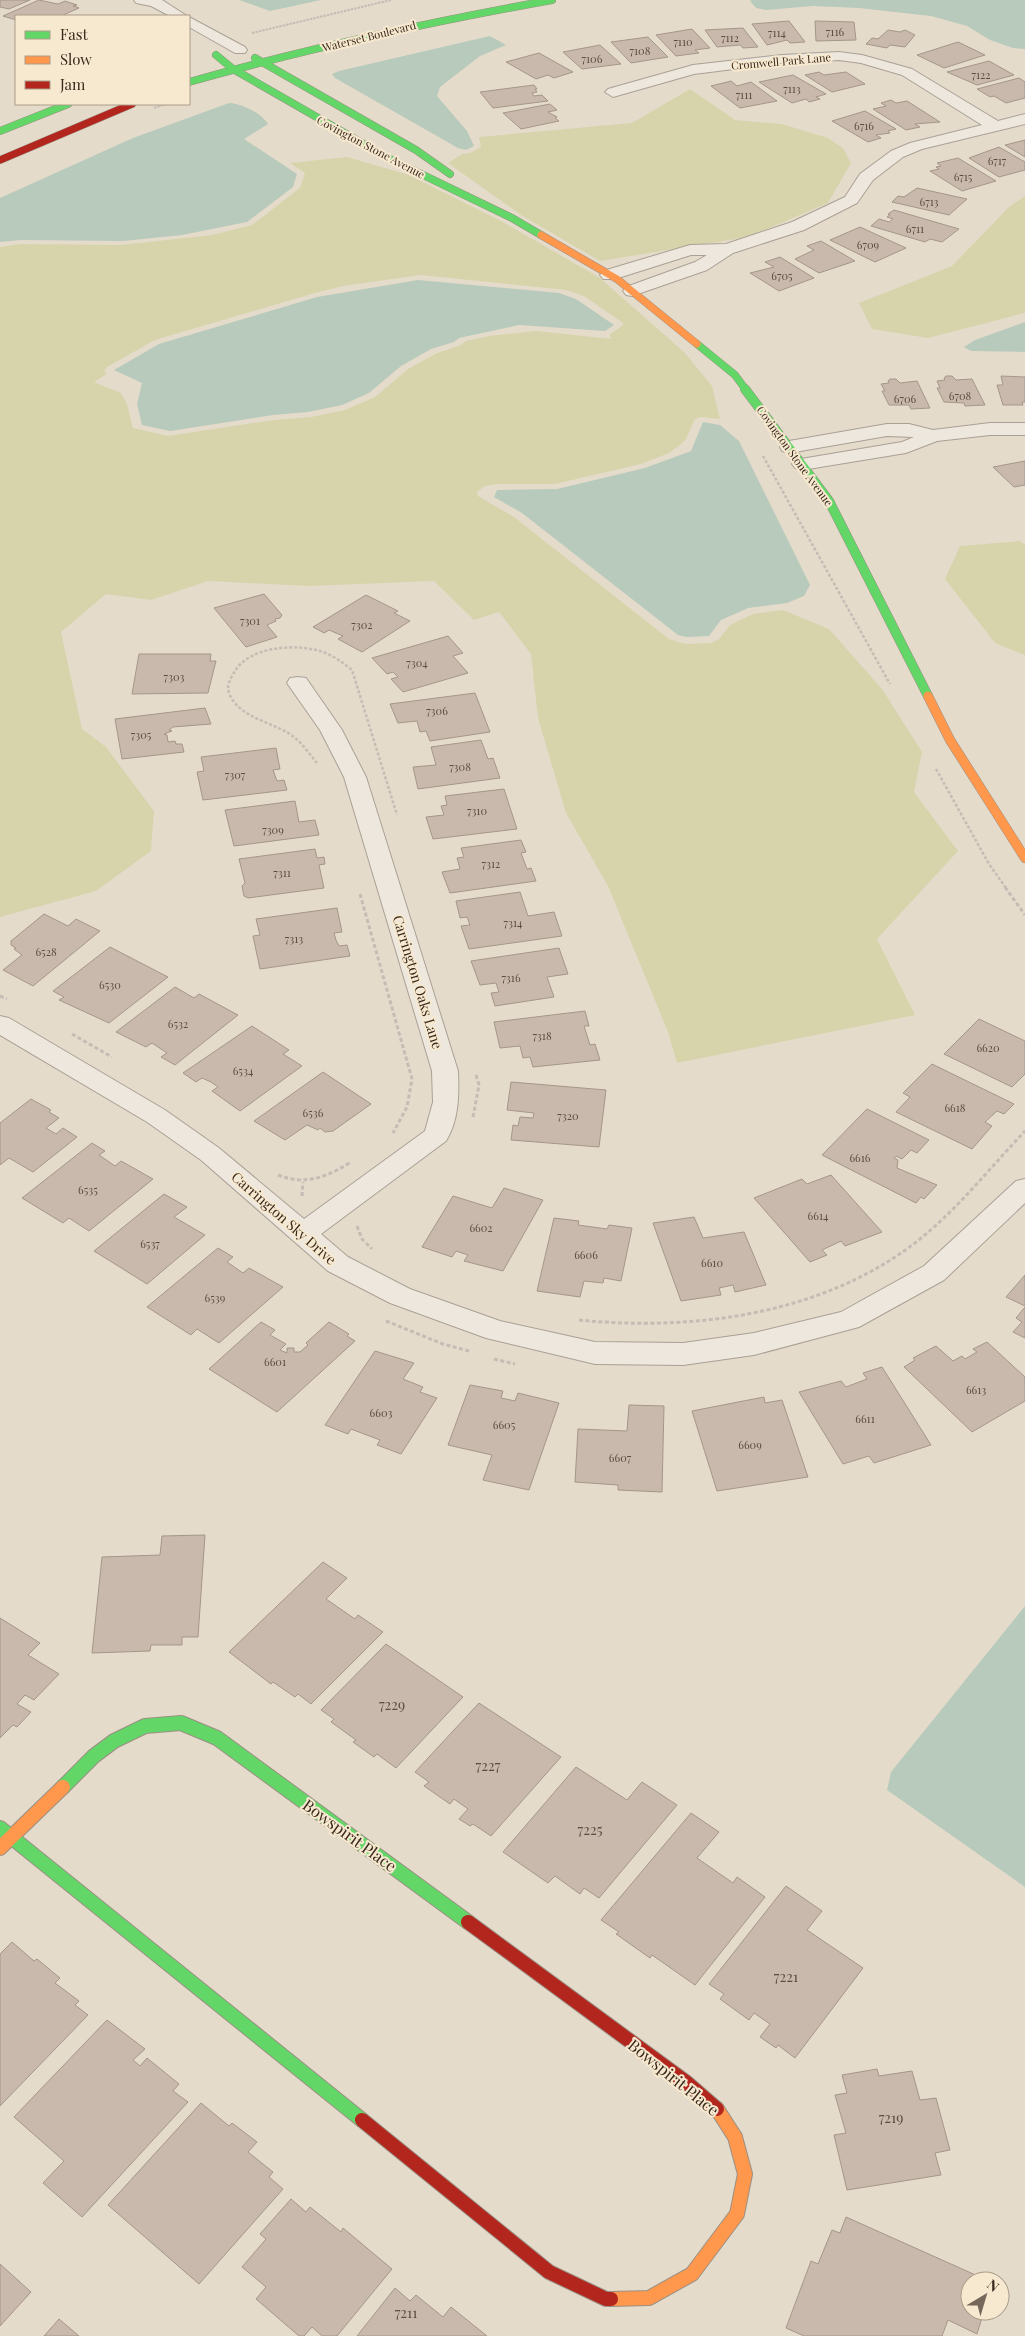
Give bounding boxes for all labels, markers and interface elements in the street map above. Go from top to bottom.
legend [15,15,190,105]
street label: Waterset Boulevard [320,17,418,55]
text: Fast [60,24,89,44]
house number: 7116 [826,24,844,39]
house number: 7114 [768,25,787,40]
house number: 7112 [721,30,739,45]
house number: 7110 [673,34,693,49]
house number: 7108 [630,43,651,58]
text: Slow [60,49,92,69]
street label: Cromwell Park Lane [730,49,832,73]
house number: 7106 [582,51,603,66]
house number: 7122 [971,67,991,82]
text: Jam [59,74,86,94]
house number: 7113 [783,81,801,96]
house number: 7111 [736,87,752,102]
street label: Covington Stone Avenue [314,112,428,182]
house number: 6716 [854,118,874,133]
house number: 6717 [988,153,1007,168]
house number: 6715 [954,169,973,184]
house number: 6713 [920,194,939,209]
house number: 6711 [906,221,924,236]
house number: 6709 [857,237,880,252]
house number: 6705 [771,268,793,283]
house number: 6708 [949,388,972,403]
house number: 6706 [894,391,917,406]
street label: Covington Stone Avenue [754,403,837,509]
house number: 7301 [240,613,260,628]
house number: 7302 [351,617,373,632]
house number: 7304 [406,655,428,670]
house number: 7303 [164,669,185,684]
house number: 7306 [426,703,448,718]
house number: 7305 [131,727,152,742]
house number: 7308 [449,759,471,774]
house number: 7307 [225,767,246,782]
house number: 7310 [467,803,487,818]
house number: 7309 [262,822,284,837]
house number: 7312 [482,856,500,871]
house number: 7311 [273,865,291,880]
street label: Carrington Oaks Lane [389,913,447,1051]
house number: 7314 [504,915,523,930]
house number: 7313 [285,931,303,946]
house number: 6528 [35,944,57,959]
house number: 7316 [501,970,521,985]
house number: 6530 [99,977,121,992]
house number: 6532 [168,1016,188,1031]
house number: 7318 [532,1028,552,1043]
house number: 6620 [976,1040,1000,1055]
house number: 6534 [233,1063,254,1078]
house number: 6618 [944,1100,966,1115]
house number: 6536 [303,1105,324,1120]
house number: 7320 [557,1108,579,1123]
house number: 6616 [849,1150,871,1165]
street label: Carrington Sky Drive [228,1167,340,1269]
house number: 6535 [78,1182,98,1197]
house number: 6614 [808,1208,829,1223]
house number: 6602 [469,1220,493,1235]
house number: 6537 [140,1236,160,1251]
house number: 6606 [574,1247,598,1262]
house number: 6610 [701,1255,723,1270]
house number: 6539 [205,1290,226,1305]
house number: 6601 [264,1354,286,1369]
house number: 6613 [966,1382,986,1397]
house number: 6603 [370,1405,393,1420]
house number: 6611 [855,1411,875,1426]
house number: 6605 [493,1417,516,1432]
house number: 6609 [738,1437,762,1452]
house number: 6607 [609,1450,632,1465]
house number: 7229 [379,1695,405,1714]
house number: 7227 [476,1756,501,1775]
street label: Bowspirit Place [299,1794,401,1876]
house number: 7225 [578,1820,603,1839]
house number: 7221 [774,1967,798,1986]
street label: Bowspirit Place [624,2034,724,2120]
house number: 7219 [879,2108,903,2127]
north arrow [960,2271,1010,2321]
text: N [983,2275,1003,2296]
house number: 7211 [395,2303,417,2322]

